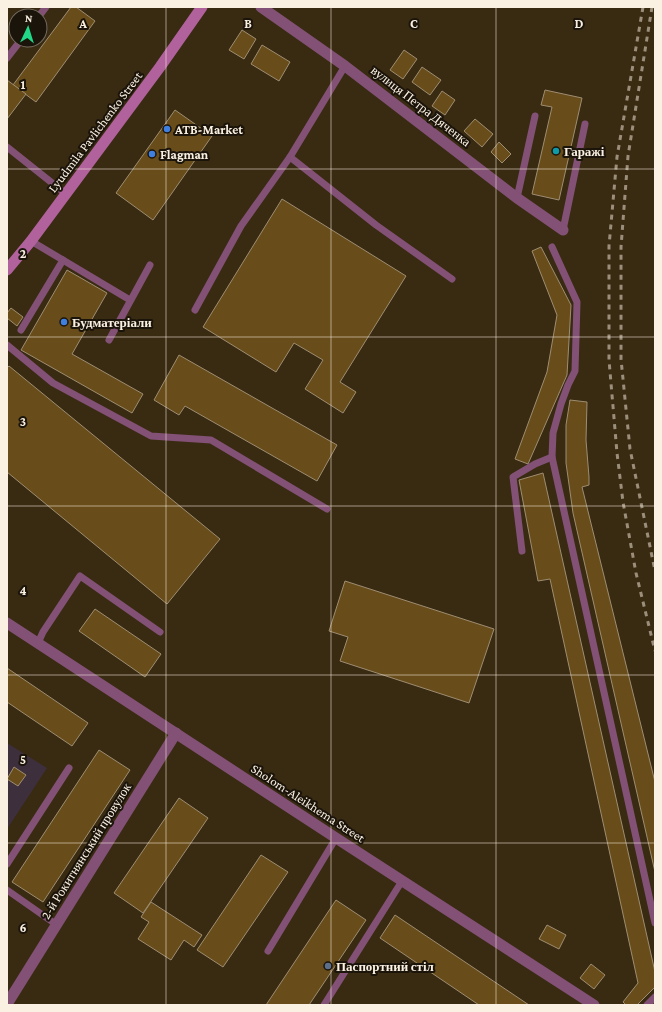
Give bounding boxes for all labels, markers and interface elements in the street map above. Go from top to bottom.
north arrow [8,8,48,48]
text: N [25,12,33,24]
text: A [78,16,87,31]
text: B [244,16,252,31]
text: C [410,16,418,31]
text: D [575,16,584,31]
street label: вулиця Петра Дяченка [368,62,474,150]
street label: Lyudmila Pavlichenko Street [45,68,146,195]
text: 1 [21,77,26,92]
place label: ATB-Market [174,122,243,137]
marker: ATB-Market [162,124,172,134]
place label: Гаражі [564,144,605,159]
marker: Гаражі [551,146,561,156]
place label: Flagman [160,147,209,162]
marker: Flagman [147,149,157,159]
text: 2 [20,246,27,261]
place label: Будматеріали [72,315,152,330]
marker: Будматеріали [59,317,69,327]
text: 3 [20,414,26,429]
text: 4 [19,583,27,598]
text: 5 [20,752,26,767]
street label: Sholom-Aleikhema Street [248,761,368,846]
street label: 2-й Рокитнянський провулок [38,780,135,922]
text: 6 [19,920,27,935]
place label: Паспортний стіл [336,959,434,974]
marker: Паспортний стіл [323,961,333,971]

